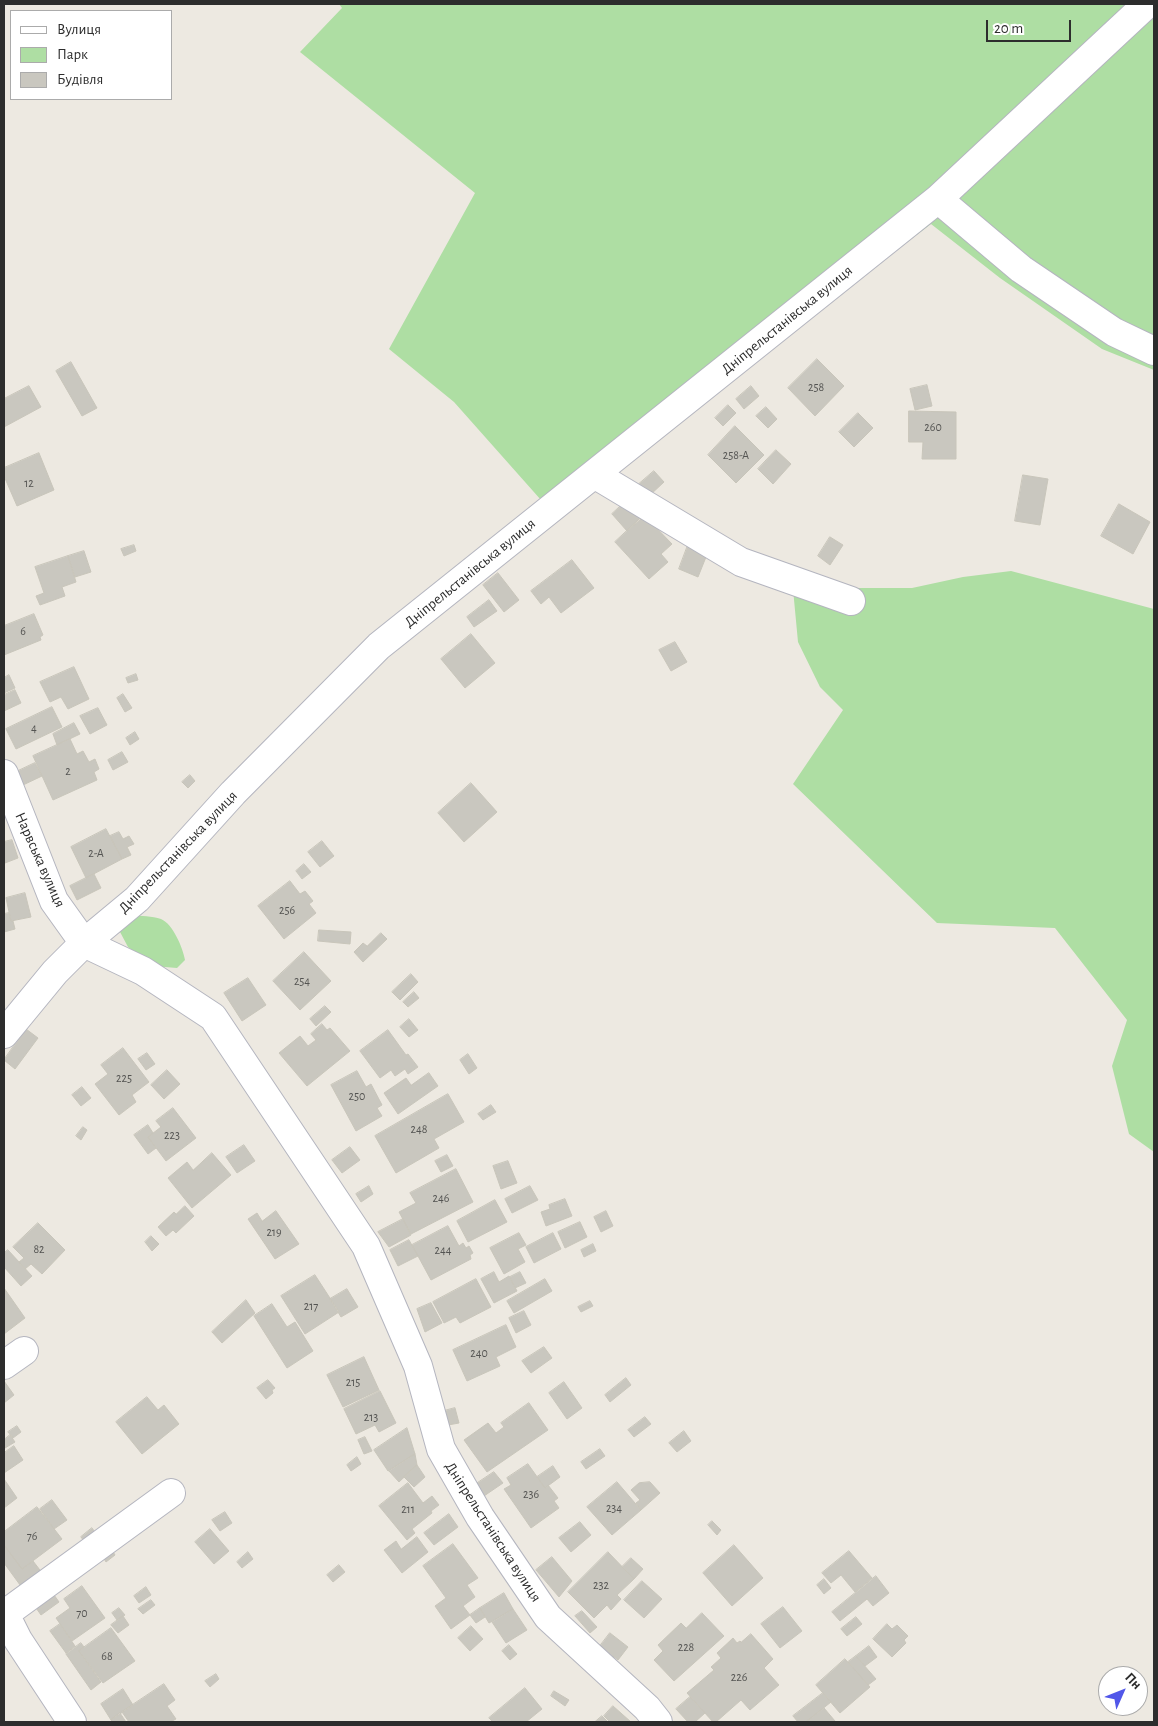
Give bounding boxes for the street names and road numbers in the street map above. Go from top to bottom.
street label: Дніпрельстанівська вулиця [718,261,856,379]
street label: Дніпрельстанівська вулиця [401,514,539,632]
street label: Дніпрельстанівська вулиця [115,787,241,917]
street label: Нарвська вулиця [11,810,69,910]
street label: Дніпрельстанівська вулиця [441,1458,545,1606]

